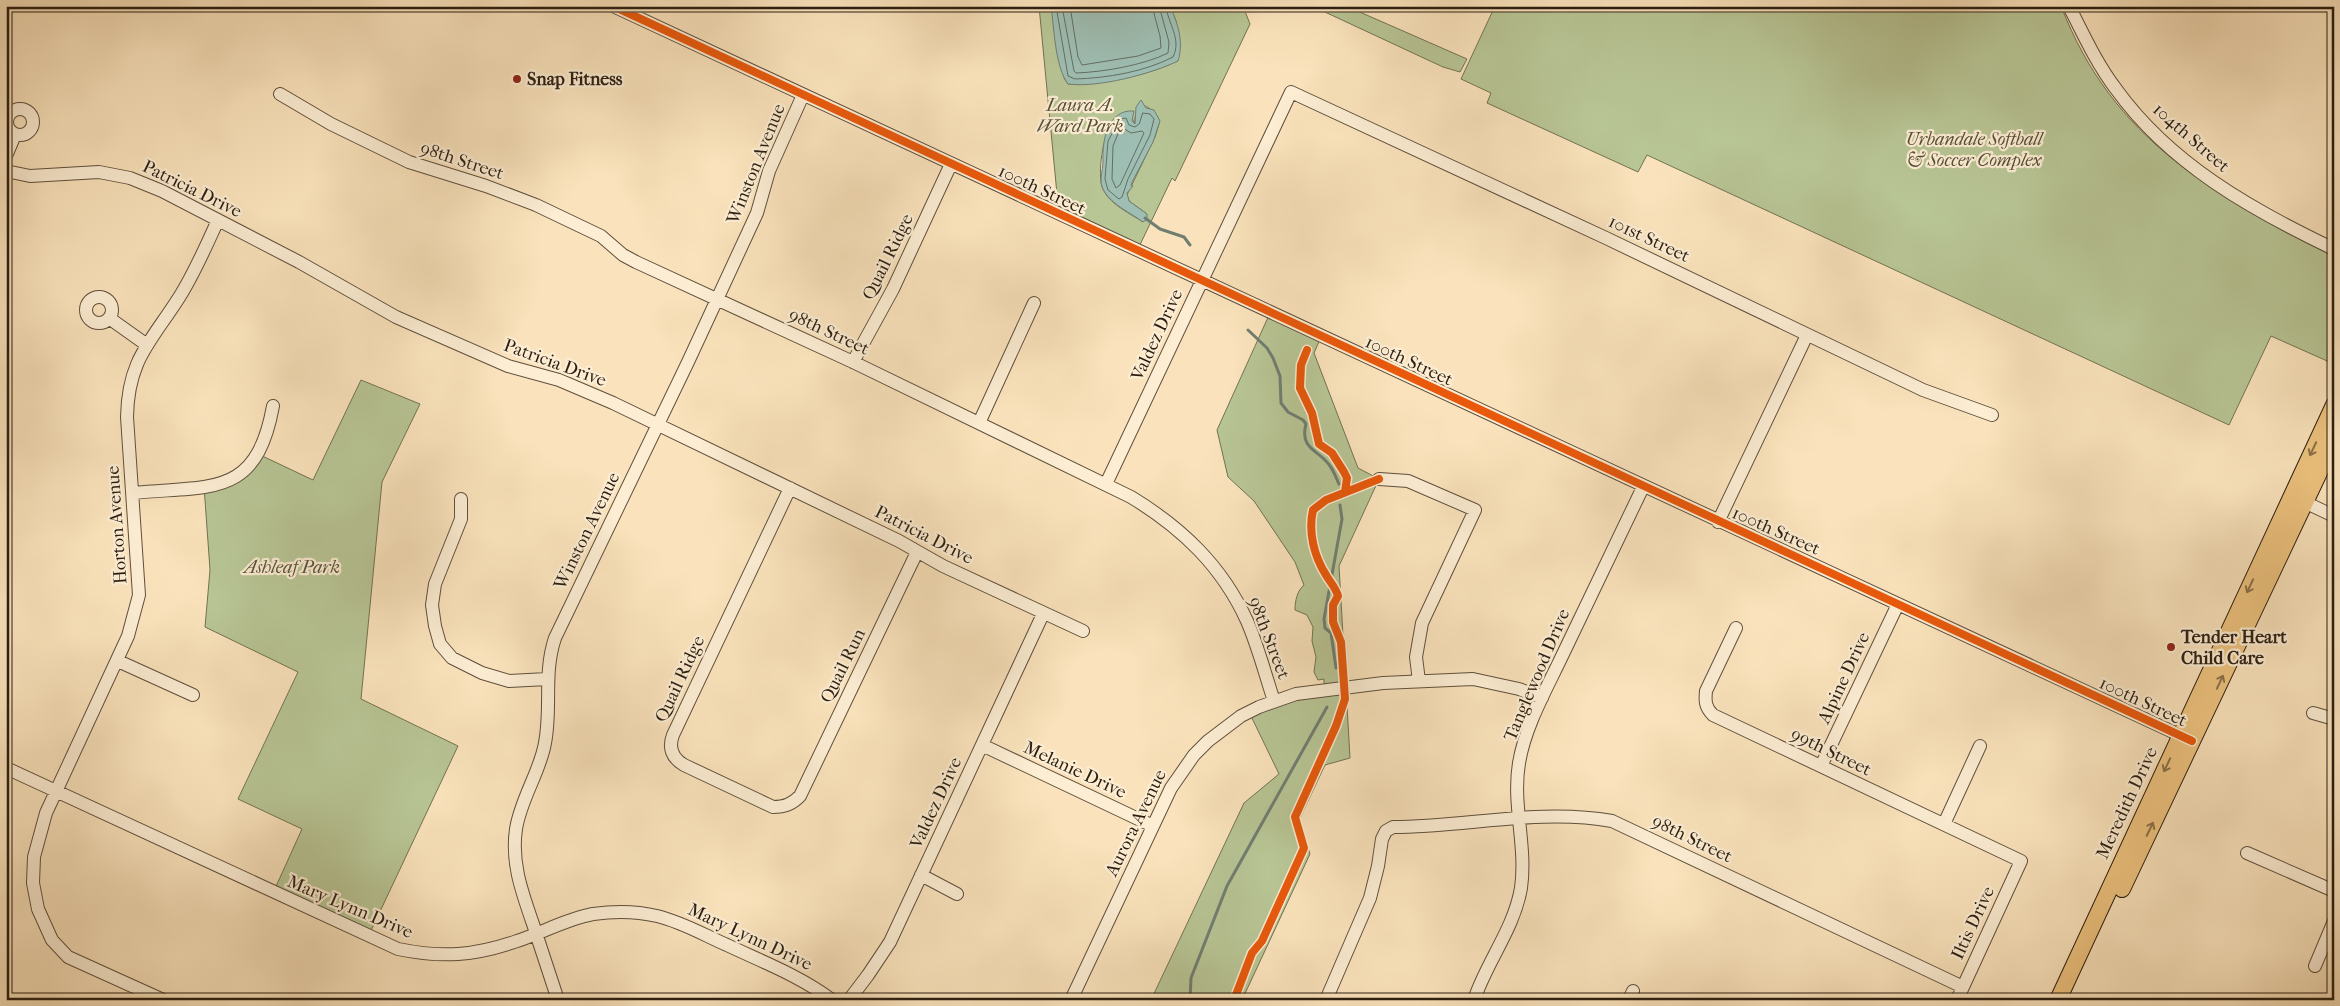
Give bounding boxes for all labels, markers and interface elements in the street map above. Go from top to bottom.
place label: Snap Fitness [527,69,623,90]
marker: Snap Fitness [511,73,523,85]
park label: Laura A. Ward Park [1037,95,1123,137]
street label: 104th Street [2148,99,2234,177]
street label: Winston Avenue [722,101,790,228]
park label: Urbandale Softball & Soccer Complex [1906,129,2045,171]
street label: 98th Street [418,138,507,185]
street label: Patricia Drive [139,156,245,222]
street label: 100th Street [995,161,1090,220]
street label: Quail Ridge [858,210,918,303]
street label: 101st Street [1605,211,1693,267]
street label: Valdez Drive [1126,286,1187,385]
street label: 98th Street [785,304,873,360]
street label: 100th Street [1362,332,1457,391]
street label: Patricia Drive [501,335,609,391]
one-way arrow [2308,441,2318,456]
street label: Horton Avenue [102,465,132,585]
street label: Winston Avenue [549,469,624,594]
street label: Patricia Drive [871,501,977,569]
street label: 100th Street [1729,502,1824,560]
park label: Ashleaf Park [242,557,340,578]
one-way arrow [2245,578,2255,593]
street label: 98th Street [1244,594,1294,683]
street label: Tanglewood Drive [1500,606,1574,744]
street label: Quail Run [816,625,870,707]
place label: Tender Heart Child Care [2180,627,2287,669]
street label: Alpine Drive [1813,629,1874,728]
street label: Quail Ridge [651,632,709,726]
marker: Tender Heart Child Care [2165,641,2177,653]
street label: 100th Street [2096,673,2191,732]
one-way arrow [2216,675,2225,690]
street label: 99th Street [1787,724,1875,781]
street label: Melanie Drive [1020,737,1130,803]
street label: Meredith Drive [2092,744,2162,862]
street label: Valdez Drive [905,754,966,853]
one-way arrow [2161,757,2171,772]
street label: Aurora Avenue [1101,766,1171,881]
street label: 98th Street [1649,811,1736,868]
one-way arrow [2146,822,2156,837]
street label: Mary Lynn Drive [284,871,416,943]
street label: Iltis Drive [1947,883,1999,963]
street label: Mary Lynn Drive [685,899,816,975]

